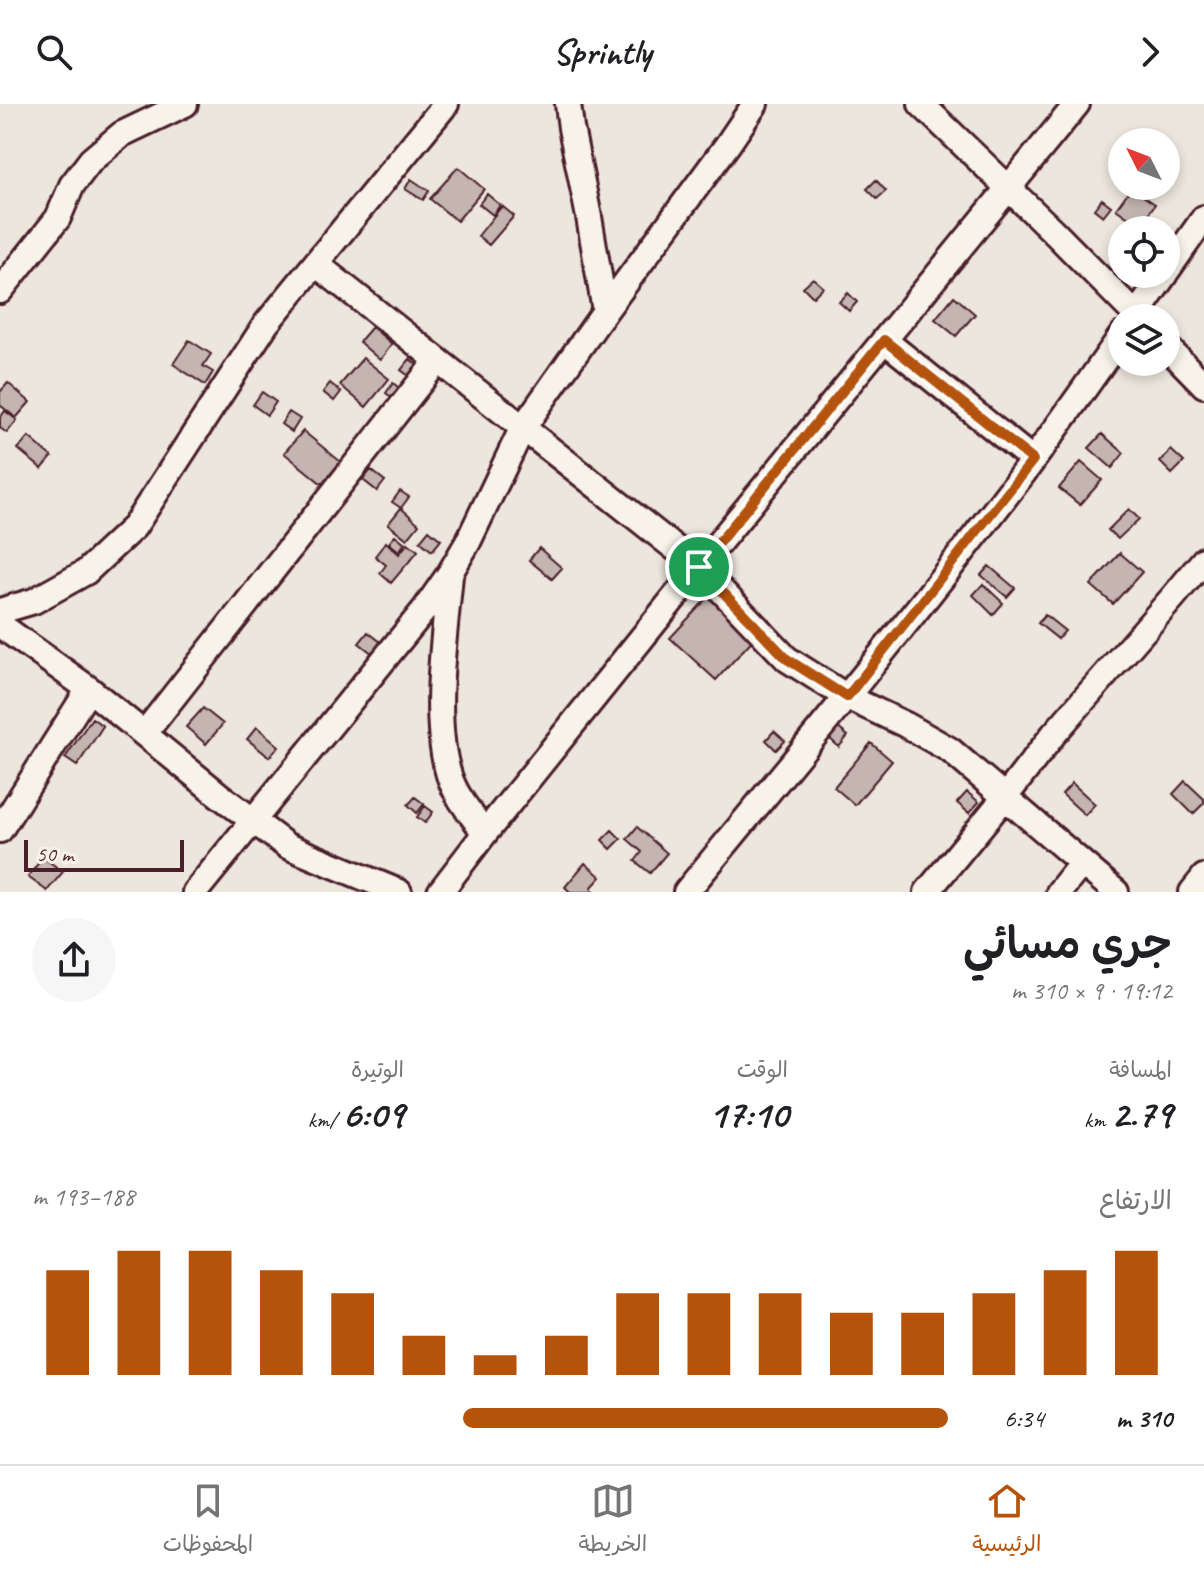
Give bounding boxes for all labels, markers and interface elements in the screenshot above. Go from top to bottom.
text: Sprintly [553,29,651,75]
icon: search [32,30,76,74]
icon: forward [1128,30,1172,74]
north arrow [1108,128,1180,200]
map controls [1108,128,1180,376]
button: locate [1108,216,1180,288]
button: layers [1108,304,1180,376]
pin [665,533,733,601]
icon: arrive [677,545,721,589]
scale bar [24,836,184,872]
text: 50 m [36,840,73,868]
text: جري مسائي [963,916,1172,971]
button: share [32,918,116,1002]
text: 19:12 · 9 × 310 m [1011,974,1172,1007]
text: الوتيرة [351,1056,404,1084]
text: الوقت [737,1056,788,1084]
text: المسافة [1109,1056,1172,1084]
text: 6:09 [342,1089,404,1139]
text: 17:10 [708,1089,788,1139]
text: 2.79 [1111,1089,1172,1139]
text: /km [308,1106,342,1134]
text: km [1084,1106,1111,1134]
text: 188–193 m [32,1180,135,1213]
text: الارتفاع [1099,1184,1172,1217]
text: 6:34 [1004,1402,1044,1435]
text: 310 m [1116,1402,1172,1435]
tab: المحفوظات [163,1479,253,1563]
tab: الخريطة [578,1479,647,1563]
tab: الرئيسية [972,1479,1041,1563]

